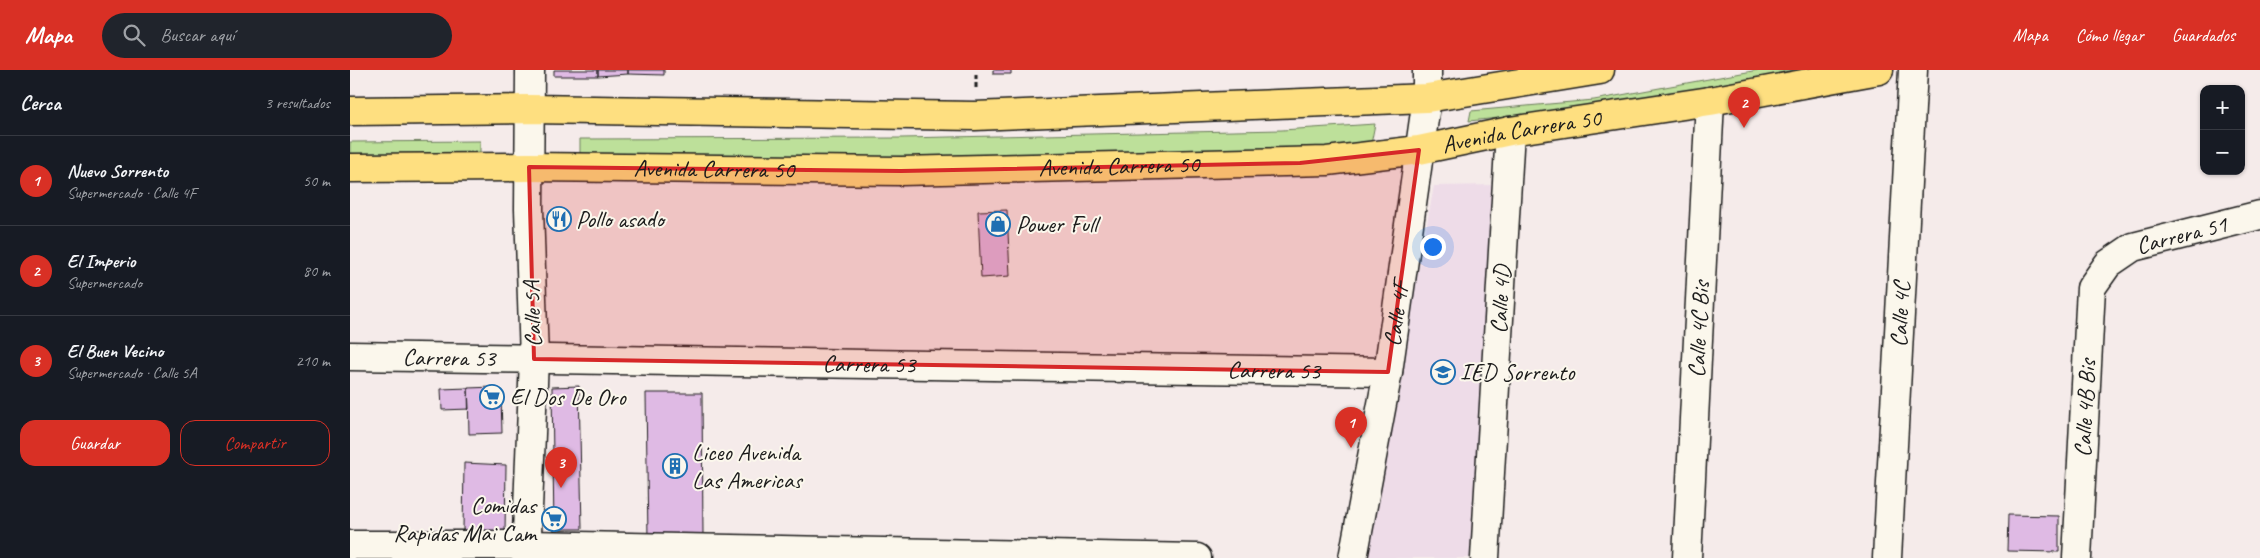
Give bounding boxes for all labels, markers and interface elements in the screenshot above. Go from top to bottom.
search box [102,13,452,58]
text: Mapa [25,20,72,50]
icon: search [120,21,148,49]
text: Buscar aquí [160,23,235,47]
text: Mapa [2013,24,2048,46]
text: Cómo llegar [2076,24,2144,46]
text: Guardados [2172,24,2235,46]
map controls [2200,85,2245,175]
button: + [2200,85,2245,130]
pin: 2 [1728,87,1760,128]
text: Cerca [20,90,61,116]
text: 3 resultados [265,93,330,113]
street label: Avenida Carrera 50 [1439,102,1605,160]
button: − [2200,130,2245,175]
street label: Avenida Carrera 50 [1038,149,1202,183]
street label: Avenida Carrera 50 [633,153,797,185]
text: Nuevo Sorrento [67,159,168,183]
text: 1 [32,171,40,191]
text: 50 m [303,171,330,191]
text: Supermercado · Calle 4F [67,183,196,203]
place label: Pollo asado [576,204,666,234]
restaurant icon: Pollo asado [546,206,572,232]
place label: Power Full [1016,209,1101,239]
street label: Carrera 51 [2133,209,2231,261]
shop icon: Power Full [985,211,1011,237]
your location [1420,234,1446,260]
text: El Imperio [67,249,136,273]
text: 2 [32,261,40,281]
text: 80 m [303,261,330,281]
street label: Calle 4D [1483,262,1517,334]
text: Supermercado [67,273,142,293]
street label: Calle 4F [1377,274,1416,348]
street label: Calle 4C Bis [1681,278,1716,378]
street label: Calle 4C [1883,278,1917,348]
street label: Calle 5A [516,279,548,348]
text: El Buen Vecino [67,339,163,363]
street label: Carrera 53 [402,342,498,373]
street label: Carrera 53 [822,348,918,380]
text: 3 [32,351,40,371]
text: 210 m [296,351,330,371]
street label: Carrera 53 [1227,355,1323,386]
street label: Calle 4B Bis [2067,356,2102,458]
place label: IED Sorrento [1460,357,1576,387]
school or university icon: IED Sorrento [1430,359,1456,385]
text: Supermercado · Calle 5A [67,363,197,383]
place label: El Dos De Oro [510,382,627,412]
supermarket icon: El Dos De Oro [479,384,505,410]
pin: 1 [1335,407,1367,448]
button: Guardar [20,420,170,466]
button: Compartir [180,420,330,466]
place label: Liceo Avenida Las Americas [692,437,803,495]
pin: 3 [545,447,577,488]
building icon: Liceo Avenida Las Americas [662,453,688,479]
place label: Comidas Rapidas Mai Cam [393,490,539,548]
supermarket icon: Comidas Rapidas Mai Cam [541,506,567,532]

